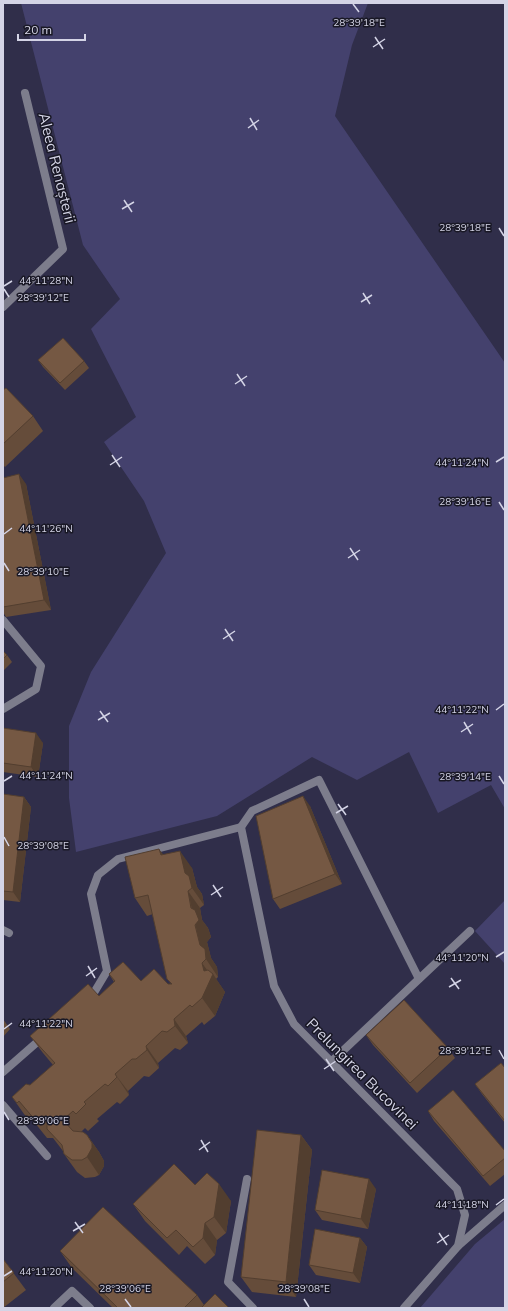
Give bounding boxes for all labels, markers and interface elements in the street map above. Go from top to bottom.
scale bar [18,16,85,42]
text: 28°39'18"E [333,16,385,29]
text: 20 m [24,22,52,37]
street label: Aleea Renașterii [35,111,80,225]
text: 28°39'18"E [439,221,491,234]
text: 44°11'28"N [19,274,73,287]
text: 28°39'12"E [17,291,69,304]
text: 44°11'24"N [435,456,489,469]
text: 28°39'16"E [439,495,491,508]
text: 44°11'26"N [19,522,73,535]
text: 28°39'10"E [17,565,69,578]
text: 44°11'22"N [435,703,489,716]
text: 44°11'24"N [19,769,73,782]
text: 28°39'14"E [439,770,491,783]
text: 28°39'08"E [17,839,69,852]
text: 44°11'20"N [435,951,489,964]
street label: Prelungirea Bucovinei [303,1014,422,1133]
text: 44°11'22"N [19,1017,73,1030]
text: 28°39'12"E [439,1044,491,1057]
text: 28°39'06"E [17,1114,69,1127]
text: 44°11'18"N [435,1198,489,1211]
text: 44°11'20"N [19,1265,73,1278]
text: 28°39'06"E [99,1282,151,1295]
text: 28°39'08"E [278,1282,330,1295]

